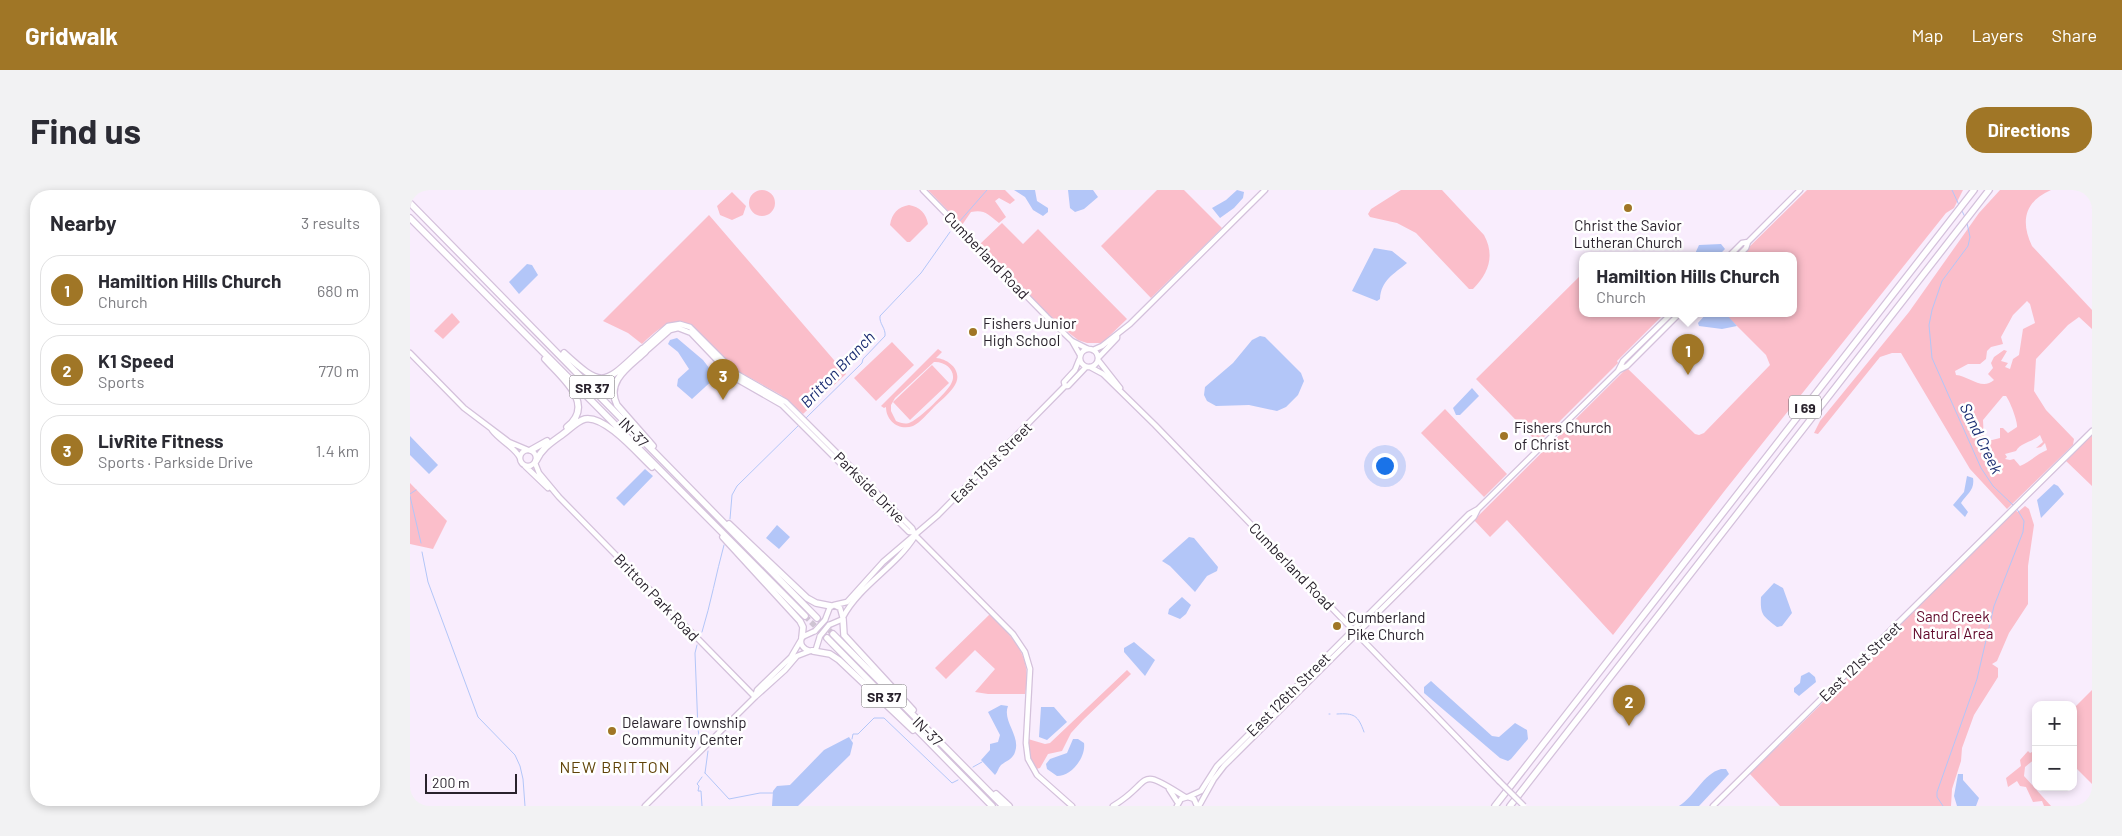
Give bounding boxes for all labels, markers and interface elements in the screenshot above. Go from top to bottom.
text: Gridwalk [25,21,118,50]
text: Map [1911,24,1943,46]
text: Layers [1971,24,2024,46]
text: Share [2052,24,2097,46]
button: Directions [1966,107,2092,153]
text: Find us [30,109,141,151]
marker: Christ the Savior Lutheran Church [1622,202,1634,214]
street label: Cumberland Road [941,208,1033,302]
text: Nearby [50,210,116,235]
text: 3 results [301,213,360,232]
place label: Christ the Savior Lutheran Church [1574,216,1682,251]
popup [1579,252,1797,317]
text: Hamiltion Hills Church [1596,264,1780,287]
text: Hamiltion Hills Church [98,269,281,292]
text: 1 [64,281,70,300]
text: 680 m [317,281,359,300]
text: Church [1596,287,1646,306]
text: Church [98,292,148,311]
place label: Fishers Junior High School [983,314,1077,349]
marker: Fishers Junior High School [967,326,979,338]
water label: Britton Branch [796,327,878,411]
pin: 1 [1672,334,1704,375]
text: K1 Speed [98,349,174,372]
pin: 3 [707,359,739,400]
text: 2 [63,361,71,380]
text: 770 m [318,361,359,380]
text: Sports [98,372,144,391]
road number: SR 37 [570,376,614,398]
road number: I 69 [1789,396,1821,418]
water label: Sand Creek [1957,399,2007,477]
street label: IN-37 [615,413,653,451]
street label: East 131st Street [947,418,1035,506]
place label: Fishers Church of Christ [1514,418,1612,453]
text: LivRite Fitness [98,429,224,452]
marker: Fishers Church of Christ [1498,430,1510,442]
text: 3 [63,441,71,460]
text: 1.4 km [316,441,359,460]
street label: Parkside Drive [831,448,909,526]
text: Sports · Parkside Drive [98,452,253,471]
your location [1372,453,1398,479]
street label: Cumberland Road [1246,519,1338,613]
street label: Britton Park Road [611,550,703,644]
park label: Sand Creek Natural Area [1913,607,1993,642]
place label: Cumberland Pike Church [1347,608,1425,643]
street label: East 121st Street [1815,617,1905,705]
marker: Cumberland Pike Church [1331,620,1343,632]
street label: East 126th Street [1242,648,1334,740]
road number: SR 37 [862,684,906,708]
pin: 2 [1613,685,1645,726]
map controls [2032,701,2077,791]
button: + [2032,701,2077,746]
street label: IN-37 [909,712,947,750]
place label: Delaware Township Community Center [622,713,747,748]
marker: Delaware Township Community Center [606,725,618,737]
button: − [2032,746,2077,791]
district label: NEW BRITTON [560,757,670,776]
scale bar [425,771,518,794]
text: 200 m [432,774,470,791]

